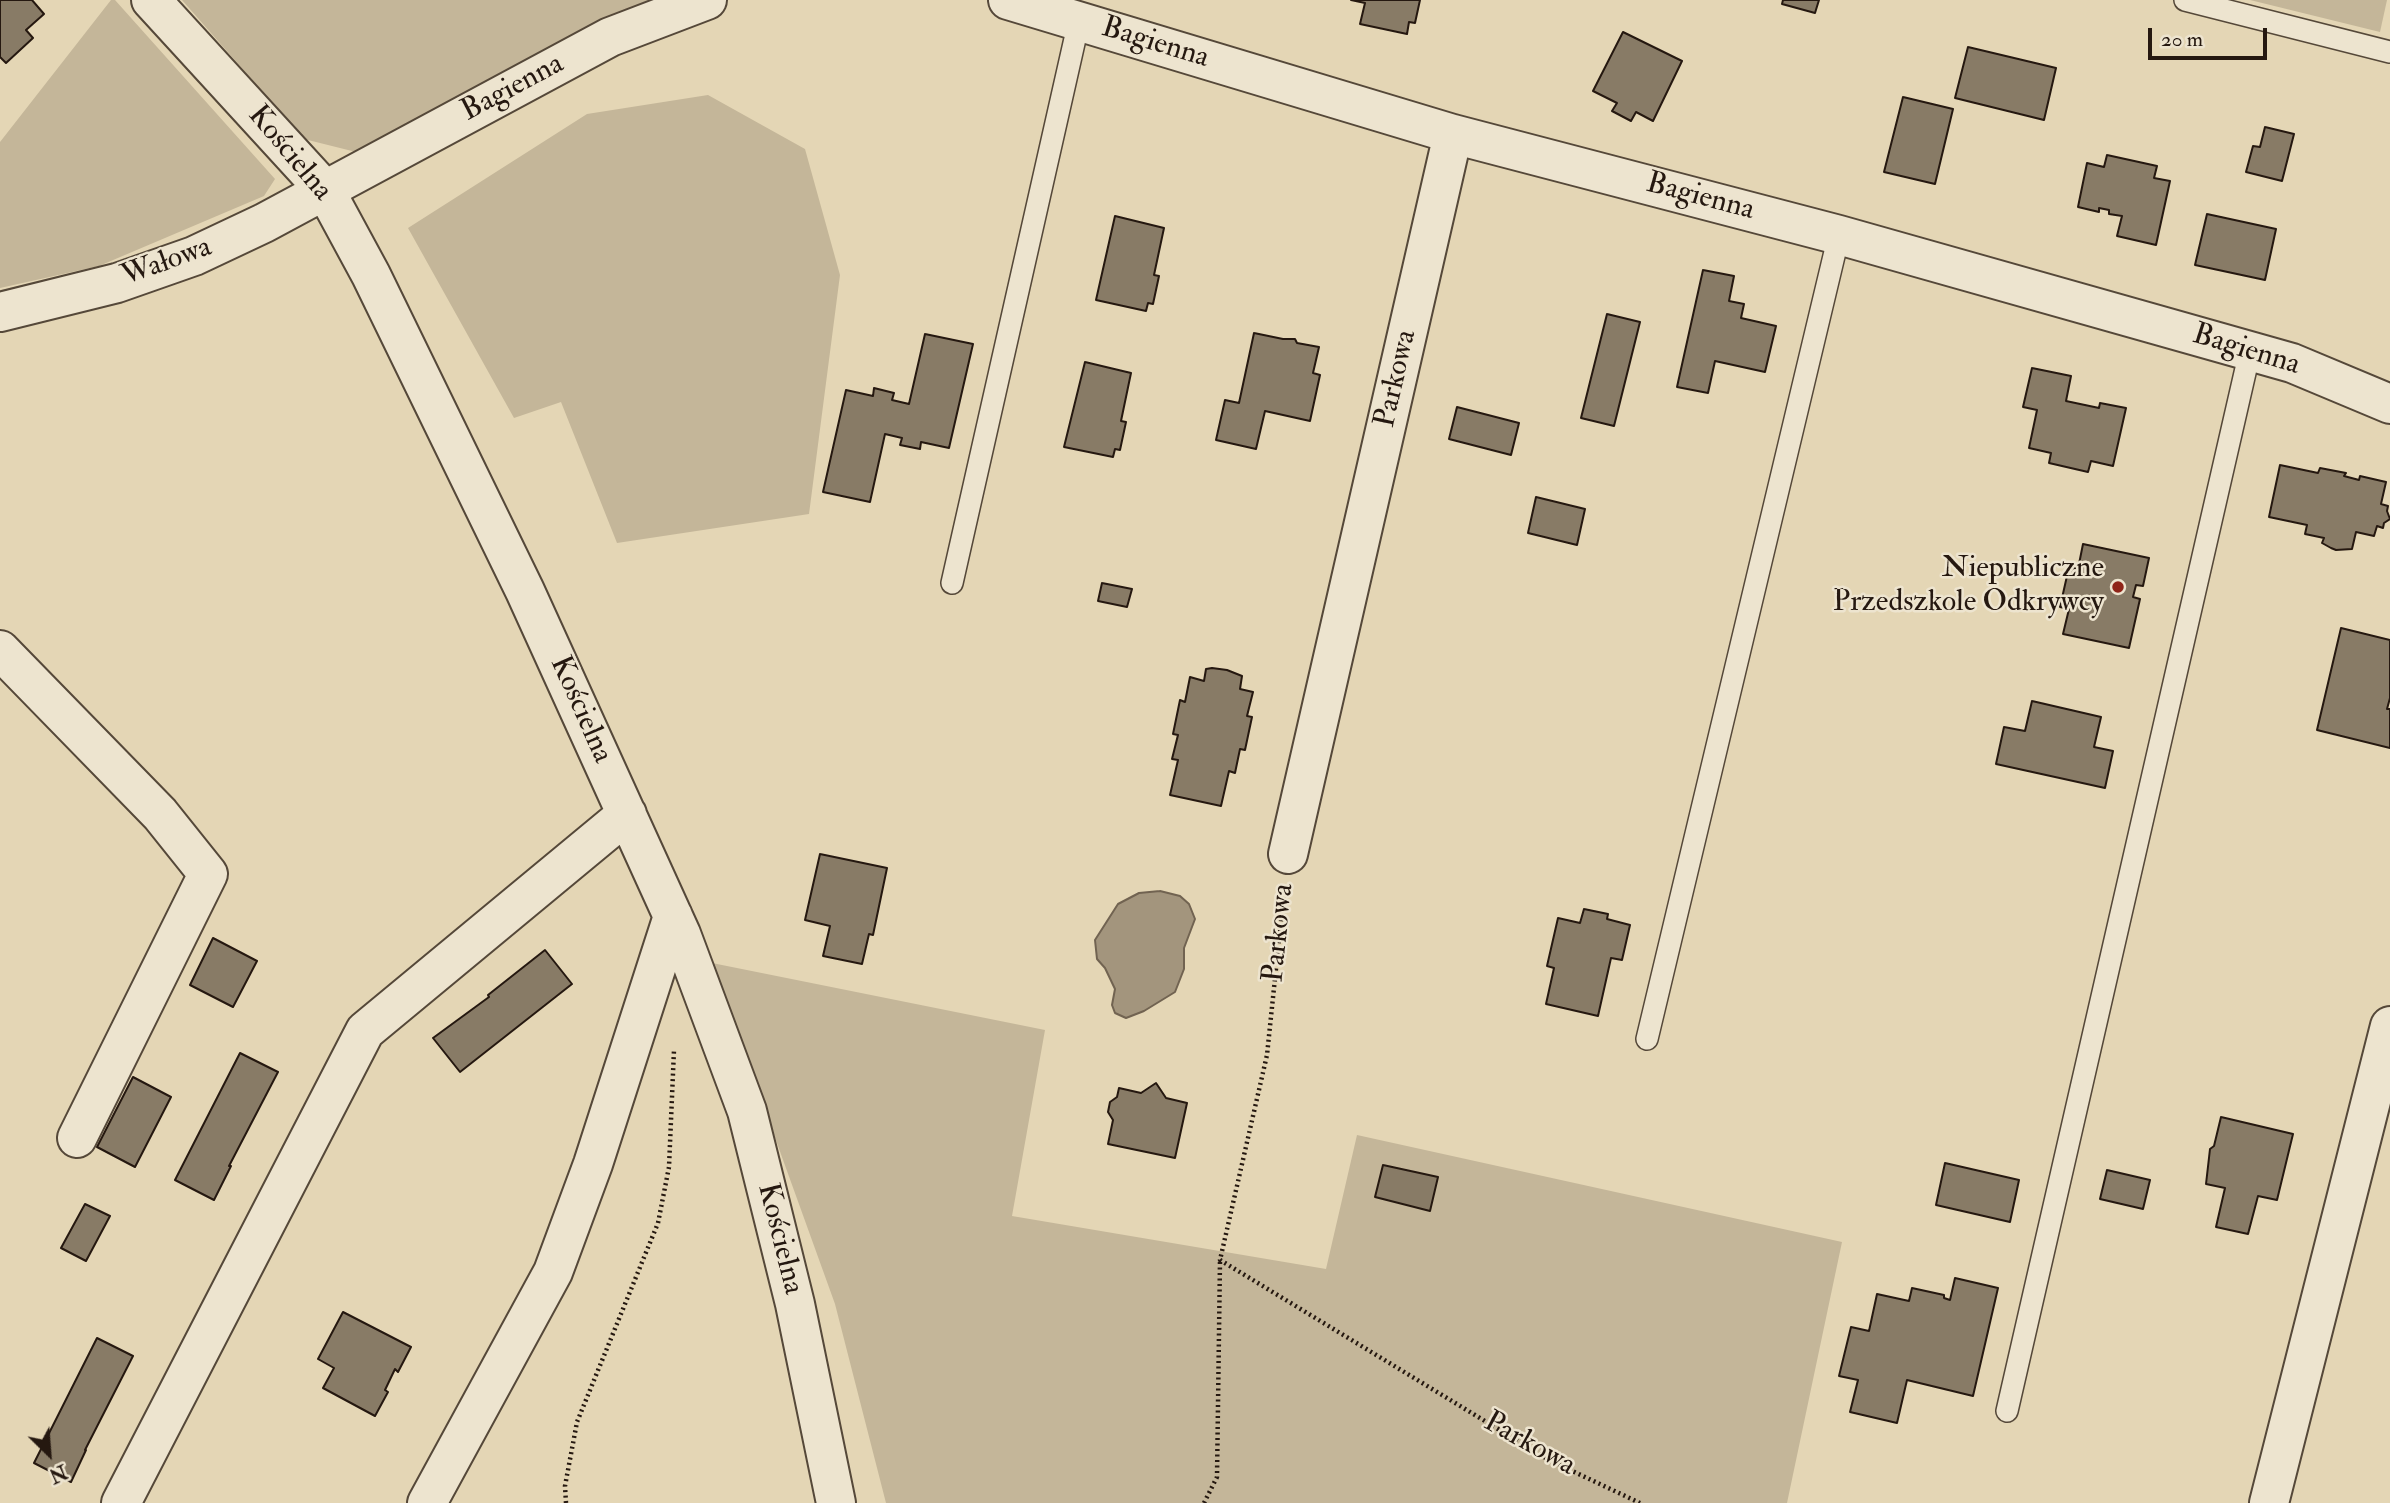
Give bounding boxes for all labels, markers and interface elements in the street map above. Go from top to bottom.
street label: Bagienna [1097,11,1213,77]
scale bar [2152,14,2271,58]
text: 20 m [2161,26,2203,53]
street label: Bagienna [456,47,570,131]
street label: Kościelna [239,99,339,209]
street label: Bagienna [1642,166,1758,230]
street label: Wałowa [117,230,217,296]
street label: Bagienna [2188,318,2304,384]
street label: Parkowa [1368,327,1426,431]
place label: Niepubliczne Przedszkole Odkrywcy [1833,552,2104,622]
marker: Niepubliczne Przedszkole Odkrywcy [2110,579,2126,595]
street label: Kościelna [541,651,619,769]
street label: Parkowa [1257,882,1303,984]
street label: Kościelna [748,1180,810,1298]
street label: Parkowa [1477,1405,1581,1485]
north arrow [14,1419,84,1489]
text: N [45,1459,71,1488]

